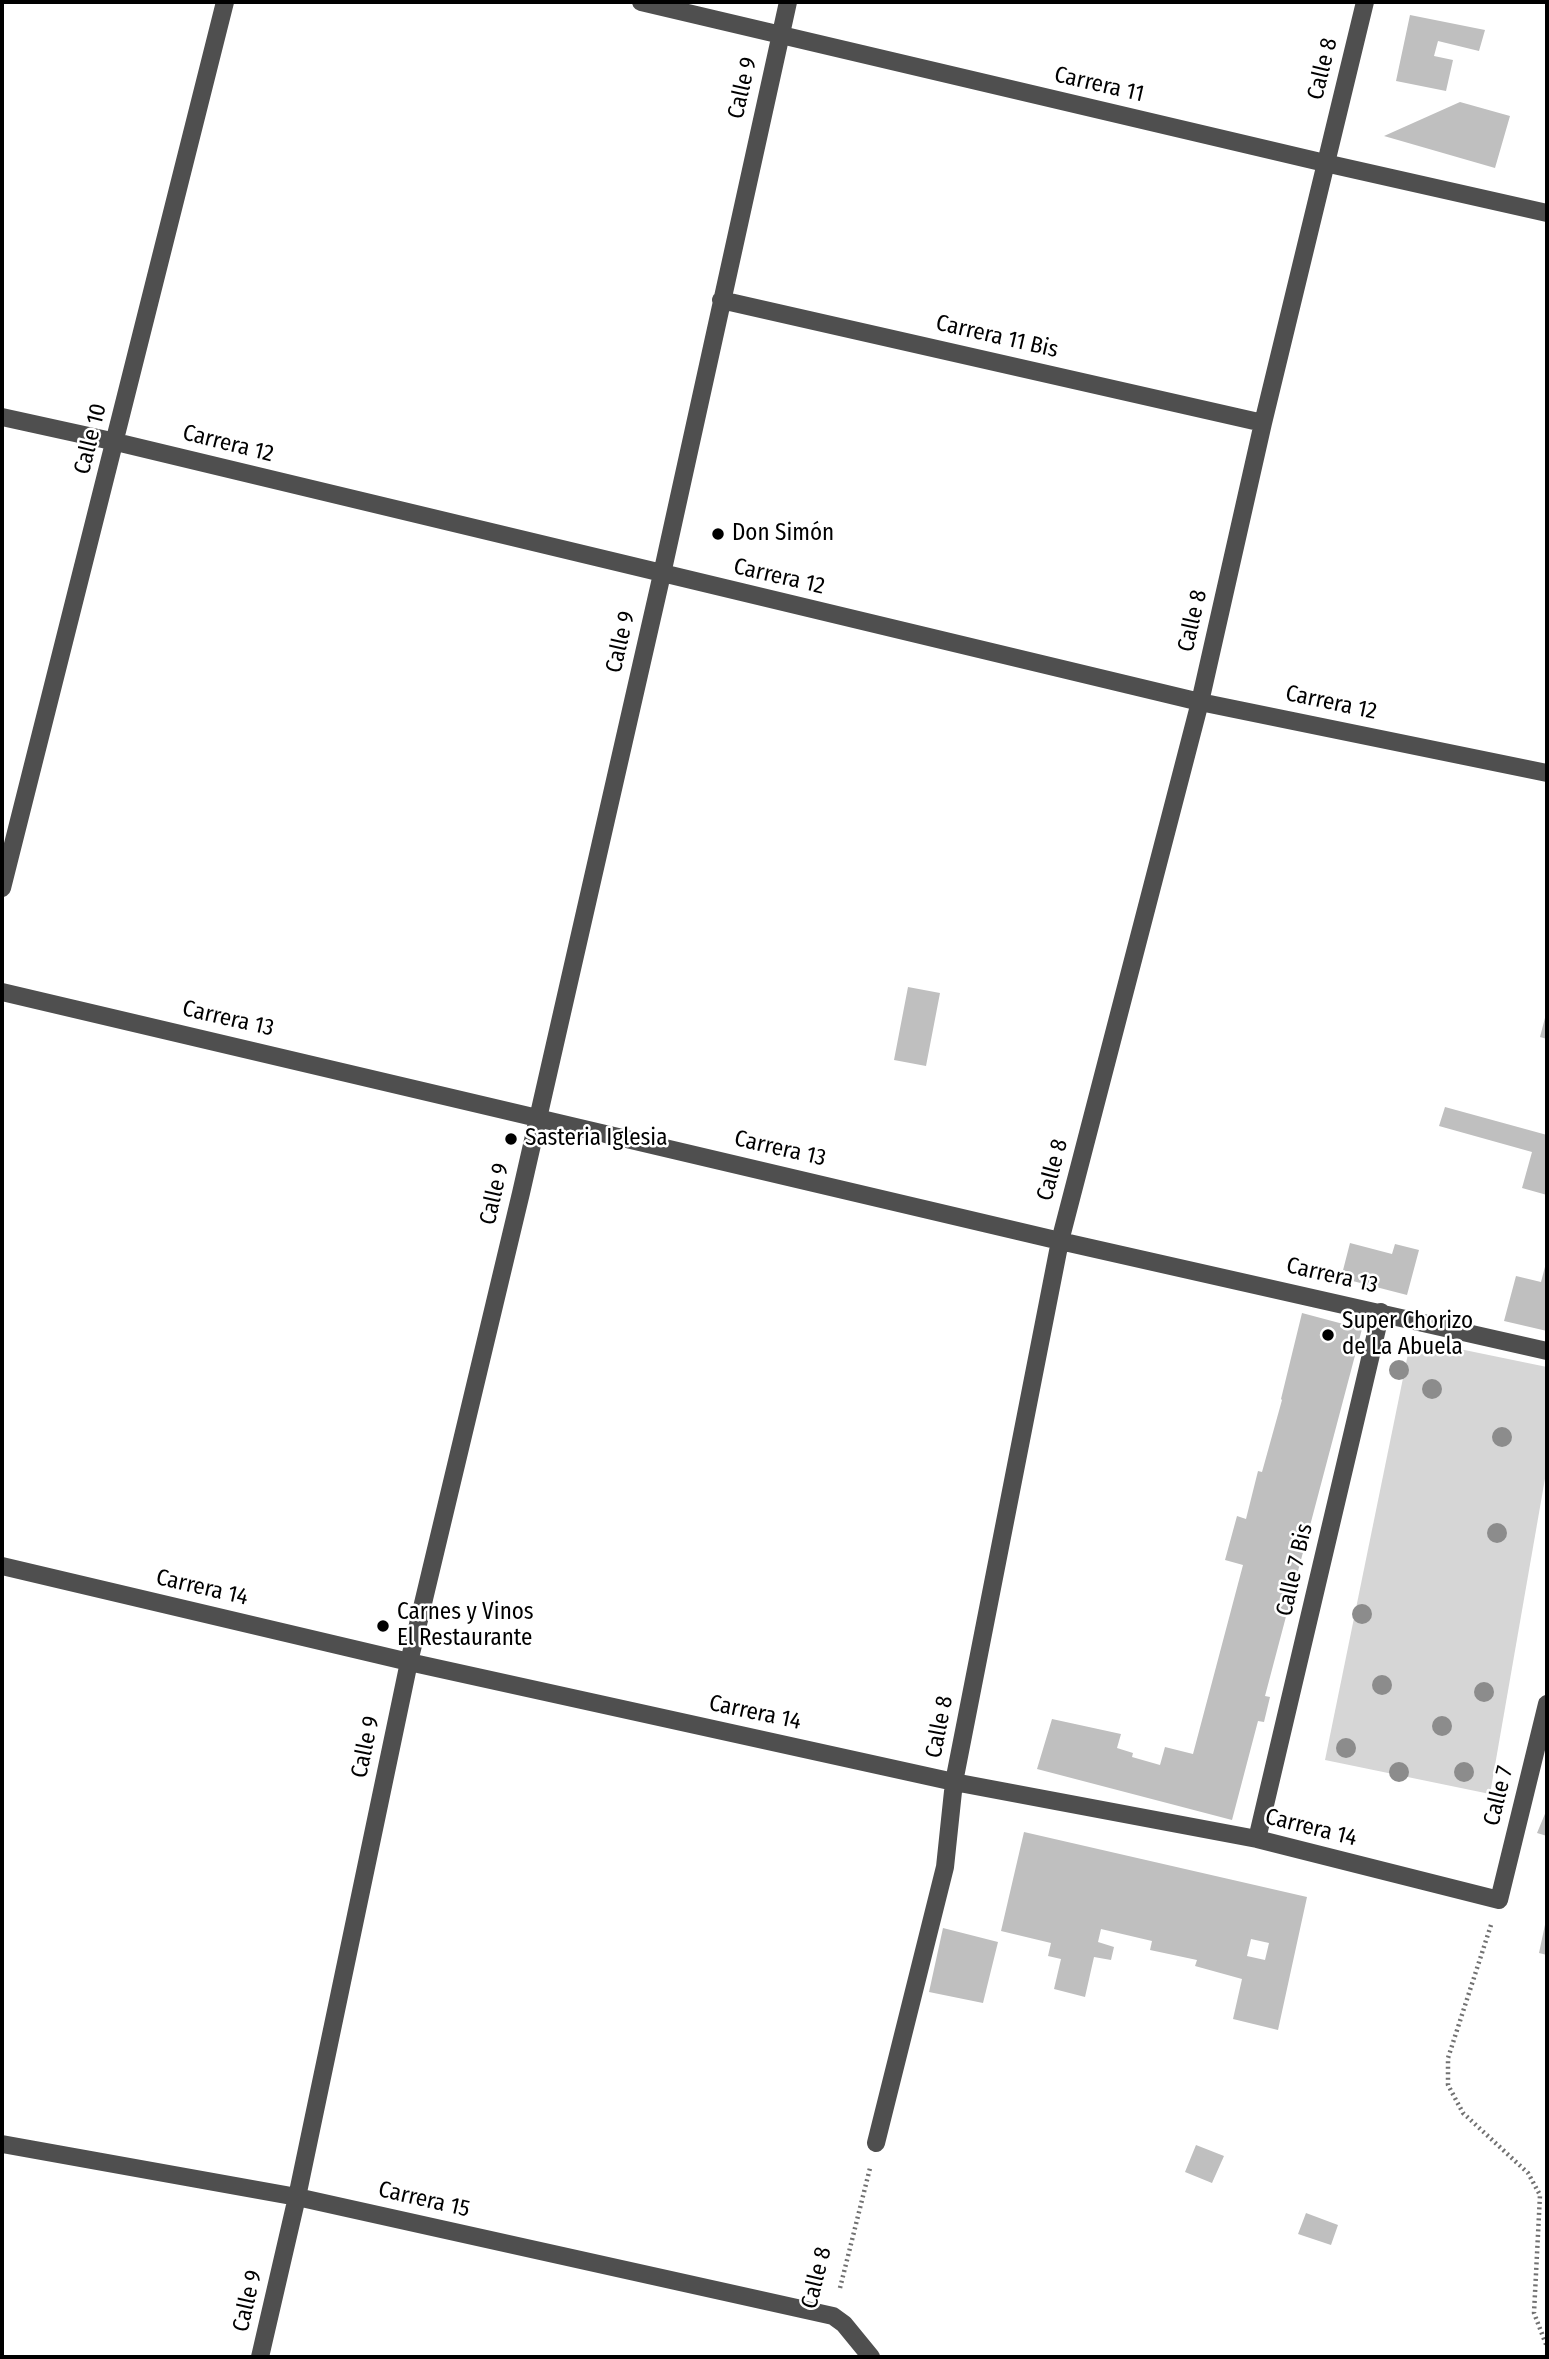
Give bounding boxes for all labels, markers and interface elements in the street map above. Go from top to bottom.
street label: Calle 8 [1302,35,1344,103]
street label: Calle 9 [723,54,763,122]
street label: Carrera 11 [1052,61,1146,109]
street label: Carrera 11 Bis [933,310,1061,364]
street label: Calle 10 [69,401,113,477]
street label: Carrera 12 [180,419,276,469]
place label: Don Simón [732,520,834,548]
marker: Don Simón [710,526,726,542]
street label: Carrera 12 [731,553,827,601]
street label: Calle 8 [1172,587,1214,655]
street label: Calle 9 [601,608,641,676]
street label: Carrera 12 [1283,680,1379,726]
street label: Carrera 13 [180,995,276,1043]
place label: Sasteria Iglesia [525,1125,667,1153]
street label: Carrera 13 [732,1125,828,1173]
marker: Sasteria Iglesia [503,1131,519,1147]
street label: Calle 8 [1032,1136,1074,1204]
street label: Calle 9 [475,1160,515,1228]
street label: Carrera 13 [1284,1252,1380,1300]
place label: Super Chorizo de La Abuela [1342,1308,1473,1362]
marker: Super Chorizo de La Abuela [1320,1327,1336,1343]
street label: Calle 7 Bis [1271,1521,1319,1619]
street label: Carrera 14 [153,1564,251,1612]
place label: Carnes y Vinos El Restaurante [397,1599,534,1653]
marker: Carnes y Vinos El Restaurante [375,1618,391,1634]
street label: Carrera 14 [706,1690,804,1736]
street label: Calle 8 [920,1694,960,1760]
street label: Calle 9 [346,1714,386,1780]
street label: Calle 7 [1478,1763,1520,1829]
street label: Carrera 14 [1262,1803,1360,1853]
street label: Carrera 15 [376,2176,472,2224]
street label: Calle 8 [796,2244,838,2312]
street label: Calle 9 [228,2267,268,2335]

